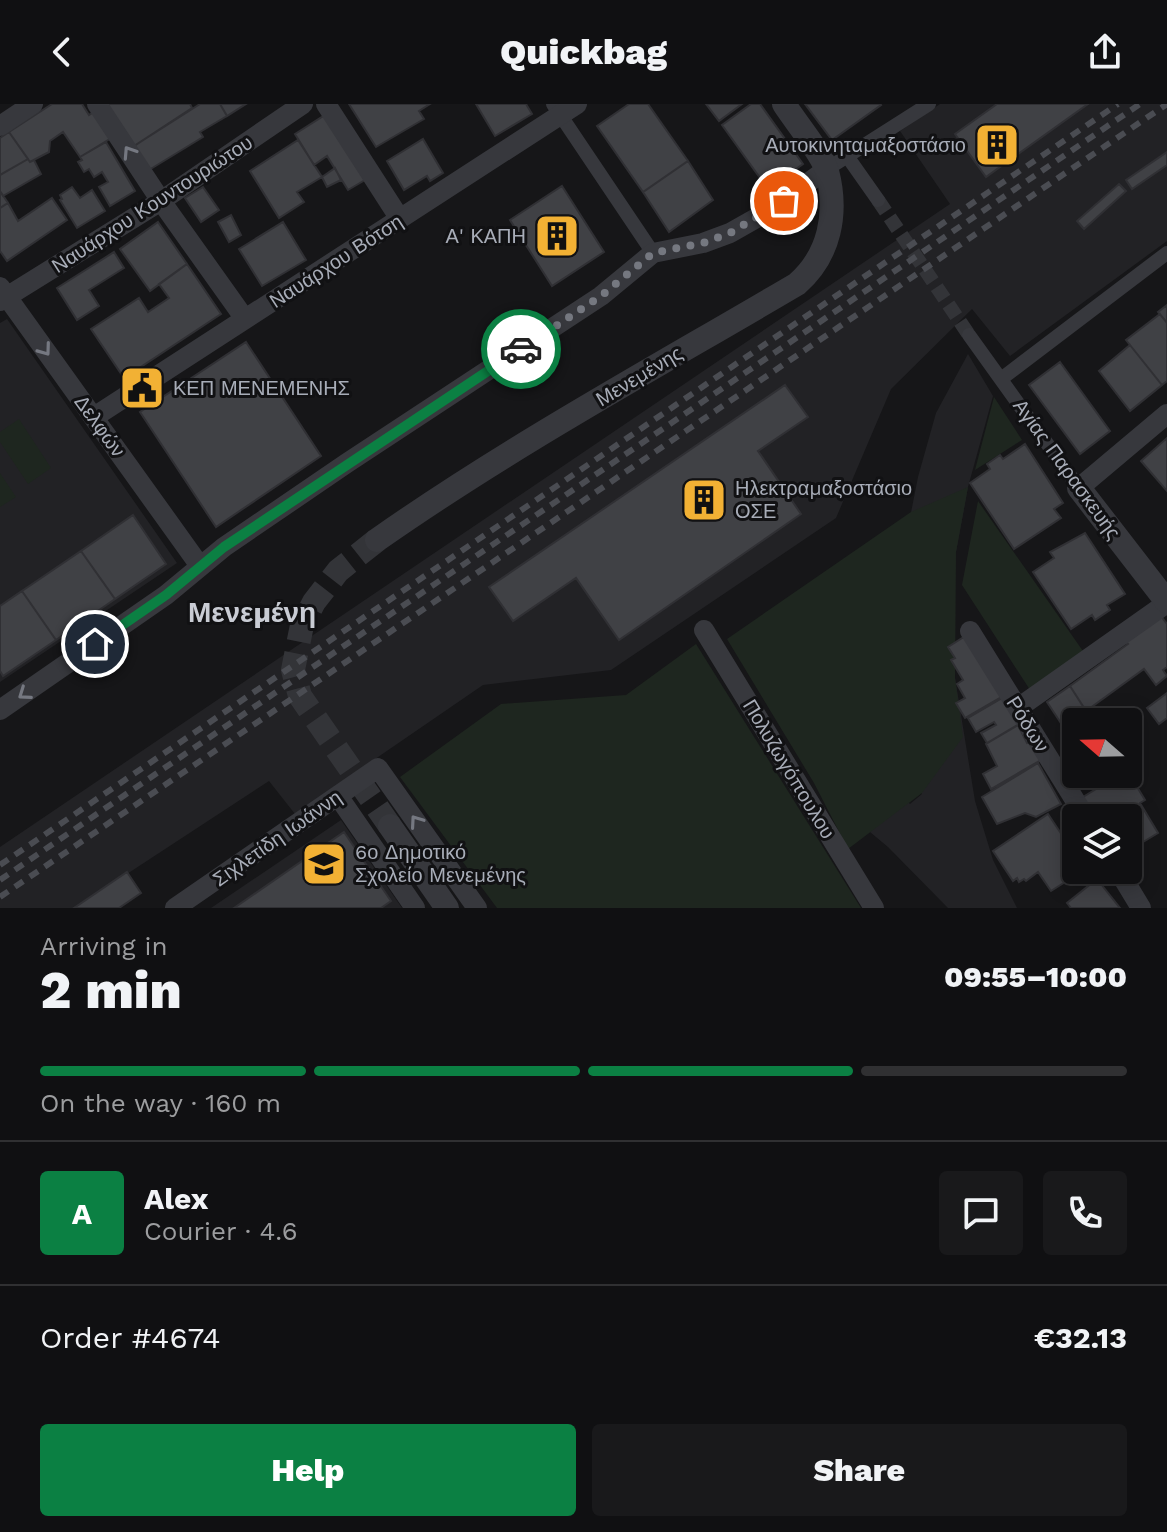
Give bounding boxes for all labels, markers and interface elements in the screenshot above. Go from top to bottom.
icon: back [40,30,84,74]
icon: share [1083,30,1127,74]
text: Quickbag [500,31,667,73]
building icon: Αυτοκινηταμαξοστάσιο [973,121,1021,169]
street label: Ναυάρχου Κουντουριώτου [47,130,257,278]
place label: Αυτοκινηταμαξοστάσιο [765,133,966,157]
one-way arrow [124,147,139,161]
pin [750,167,818,235]
icon: bag [762,179,806,223]
street label: Ναυάρχου Βότση [265,209,407,313]
building icon: Α' ΚΑΠΗ [533,212,581,260]
place label: Α' ΚΑΠΗ [446,224,526,248]
courier [481,309,561,389]
icon: car [499,327,543,371]
one-way arrow [35,341,50,356]
street label: Μενεμένης [591,341,687,411]
public building icon: ΚΕΠ ΜΕΝΕΜΕΝΗΣ [118,364,166,412]
place label: ΚΕΠ ΜΕΝΕΜΕΝΗΣ [173,376,350,400]
street label: Δελφών [70,390,130,462]
street label: Αγίας Παρασκευής [1008,394,1126,544]
building icon: Ηλεκτραμαξοστάσιο ΟΣΕ [680,476,728,524]
place label: Ηλεκτραμαξοστάσιο ΟΣΕ [735,476,912,523]
district label: Μενεμένη [188,596,316,629]
pin [61,610,129,678]
icon: home [73,622,117,666]
one-way arrow [18,684,32,699]
street label: Ρόδων [1002,692,1054,756]
street label: Πολυζωγόπουλου [738,695,840,843]
north arrow [1062,708,1142,788]
map controls [1062,708,1142,884]
street label: Σιχλετίδη Ιωάννη [208,785,346,891]
button: layers [1062,804,1142,884]
one-way arrow [411,816,426,830]
school or university icon: 6ο Δημοτικό Σχολείο Μενεμένης [300,840,348,888]
place label: 6ο Δημοτικό Σχολείο Μενεμένης [355,840,526,887]
text: Arriving in [40,931,168,961]
text: 09:55–10:00 [944,959,1127,994]
text: 2 min [40,960,182,1021]
text: On the way · 160 m [40,1088,281,1118]
button: chat [939,1171,1023,1255]
button: phone [1043,1171,1127,1255]
text: Alex [144,1181,208,1216]
text: A [72,1196,92,1231]
text: Courier · 4.6 [144,1216,298,1246]
text: Order #4674 [40,1320,221,1355]
text: €32.13 [1034,1320,1127,1355]
button: Help [40,1424,576,1516]
button: Share [592,1424,1127,1516]

